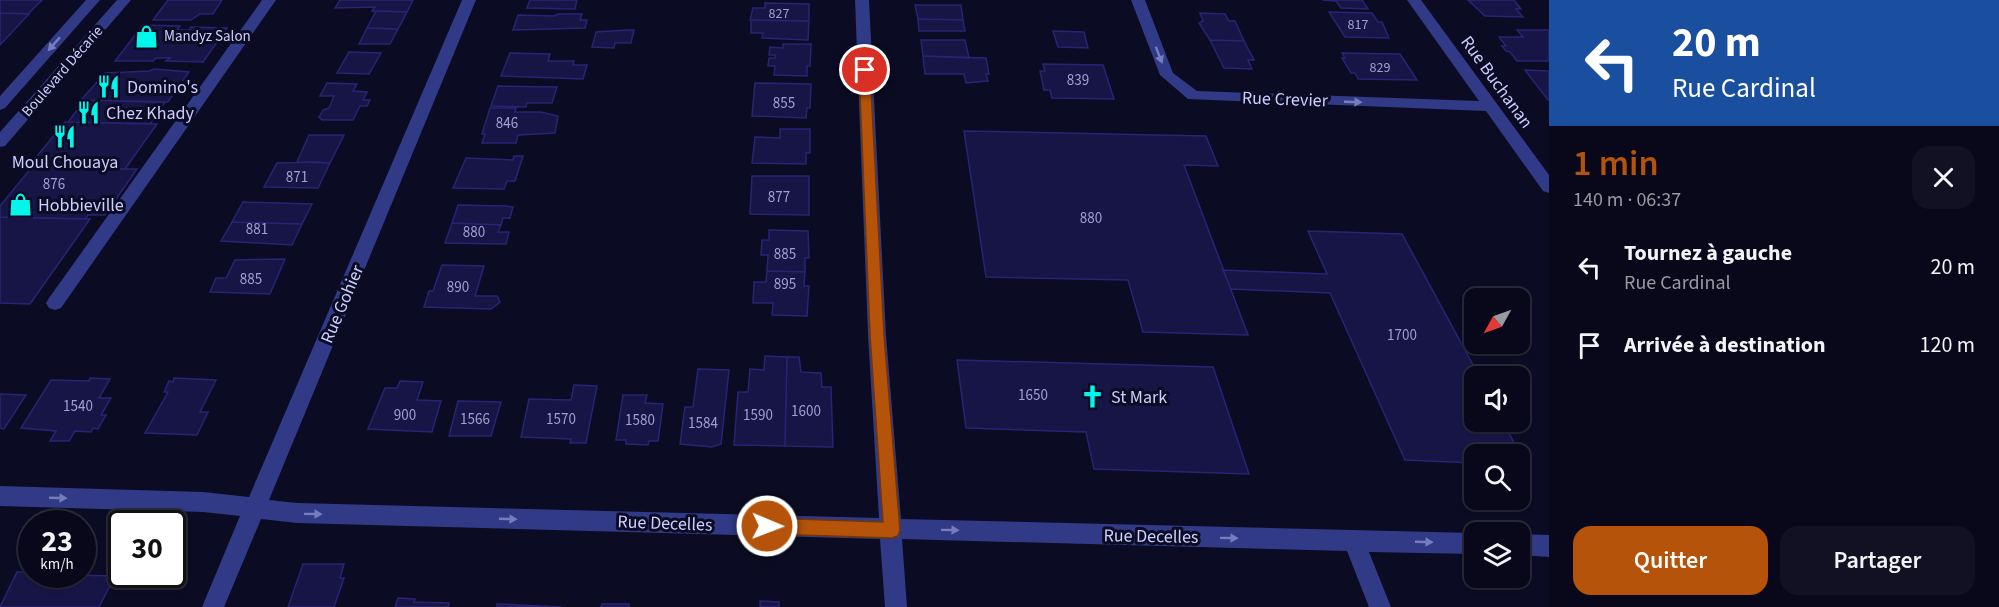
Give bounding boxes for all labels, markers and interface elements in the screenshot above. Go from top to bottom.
house number: 827 [769,4,789,24]
text: 20 m [1672,13,1761,73]
house number: 817 [1348,15,1368,35]
street label: Boulevard Décarie [17,21,108,121]
shop icon: Mandyz Salon [133,23,159,49]
icon: left [1573,24,1651,102]
place label: Mandyz Salon [164,26,251,47]
street label: Rue Buchanan [1455,31,1539,134]
one-way arrow [48,36,61,51]
pin [839,44,890,95]
one-way arrow [1154,46,1164,64]
icon: arrive [848,53,881,86]
house number: 829 [1370,58,1390,78]
text: Rue Cardinal [1672,69,1816,108]
house number: 839 [1067,70,1089,91]
restaurant icon: Domino's [96,74,122,100]
place label: Domino's [127,75,198,100]
street label: Rue Crevier [1242,86,1329,114]
house number: 855 [773,93,795,114]
one-way arrow [1343,97,1362,106]
restaurant icon: Chez Khady [75,100,101,126]
place label: Chez Khady [106,101,195,126]
house number: 846 [496,113,518,134]
restaurant icon: Moul Chouaya [52,123,78,149]
text: 1 min [1573,138,1659,189]
button: close [1912,146,1975,209]
place label: Moul Chouaya [12,150,118,175]
house number: 871 [286,167,308,188]
house number: 876 [43,174,65,195]
text: 140 m · 06:37 [1573,186,1681,214]
house number: 877 [768,187,790,208]
shop icon: Hobbieville [7,192,33,218]
place label: Hobbieville [38,193,124,218]
house number: 880 [1080,208,1102,229]
house number: 881 [246,219,268,240]
house number: 880 [463,222,485,243]
text: Tournez à gauche [1624,237,1792,269]
house number: 885 [774,244,796,265]
icon: left [1573,251,1606,284]
text: 20 m [1930,251,1975,283]
street label: Rue Gohier [315,261,370,347]
house number: 885 [240,269,262,290]
text: Rue Cardinal [1624,269,1731,297]
house number: 895 [774,274,796,295]
house number: 890 [447,277,469,298]
north arrow [1464,288,1530,354]
map controls [1464,288,1530,588]
house number: 1700 [1387,325,1417,346]
icon: arrive [1573,329,1606,362]
text: Arrivée à destination [1624,329,1826,361]
text: 120 m [1920,329,1975,361]
button: sound [1464,366,1530,432]
church icon: St Mark [1080,384,1106,410]
house number: 1650 [1018,385,1048,406]
place label: St Mark [1111,385,1167,410]
house number: 1540 [63,396,93,417]
house number: 1600 [791,401,821,422]
house number: 900 [394,405,416,426]
house number: 1590 [743,405,773,426]
house number: 1566 [460,409,490,430]
house number: 1570 [546,409,576,430]
house number: 1580 [625,410,655,431]
house number: 1584 [688,413,718,434]
button: search [1464,444,1530,510]
one-way arrow [49,493,68,502]
position arrow [735,494,799,558]
one-way arrow [304,509,323,519]
street label: Rue Decelles [617,509,713,538]
speed limit sign: 30 [108,510,186,588]
one-way arrow [499,514,518,524]
text: 23 [41,520,73,563]
button: layers [1464,522,1530,588]
street label: Rue Decelles [1103,523,1199,550]
one-way arrow [941,526,960,535]
button: Quitter [1573,526,1768,595]
button: Partager [1780,526,1975,595]
one-way arrow [1220,533,1239,542]
one-way arrow [1415,537,1434,547]
text: km/h [40,554,74,575]

